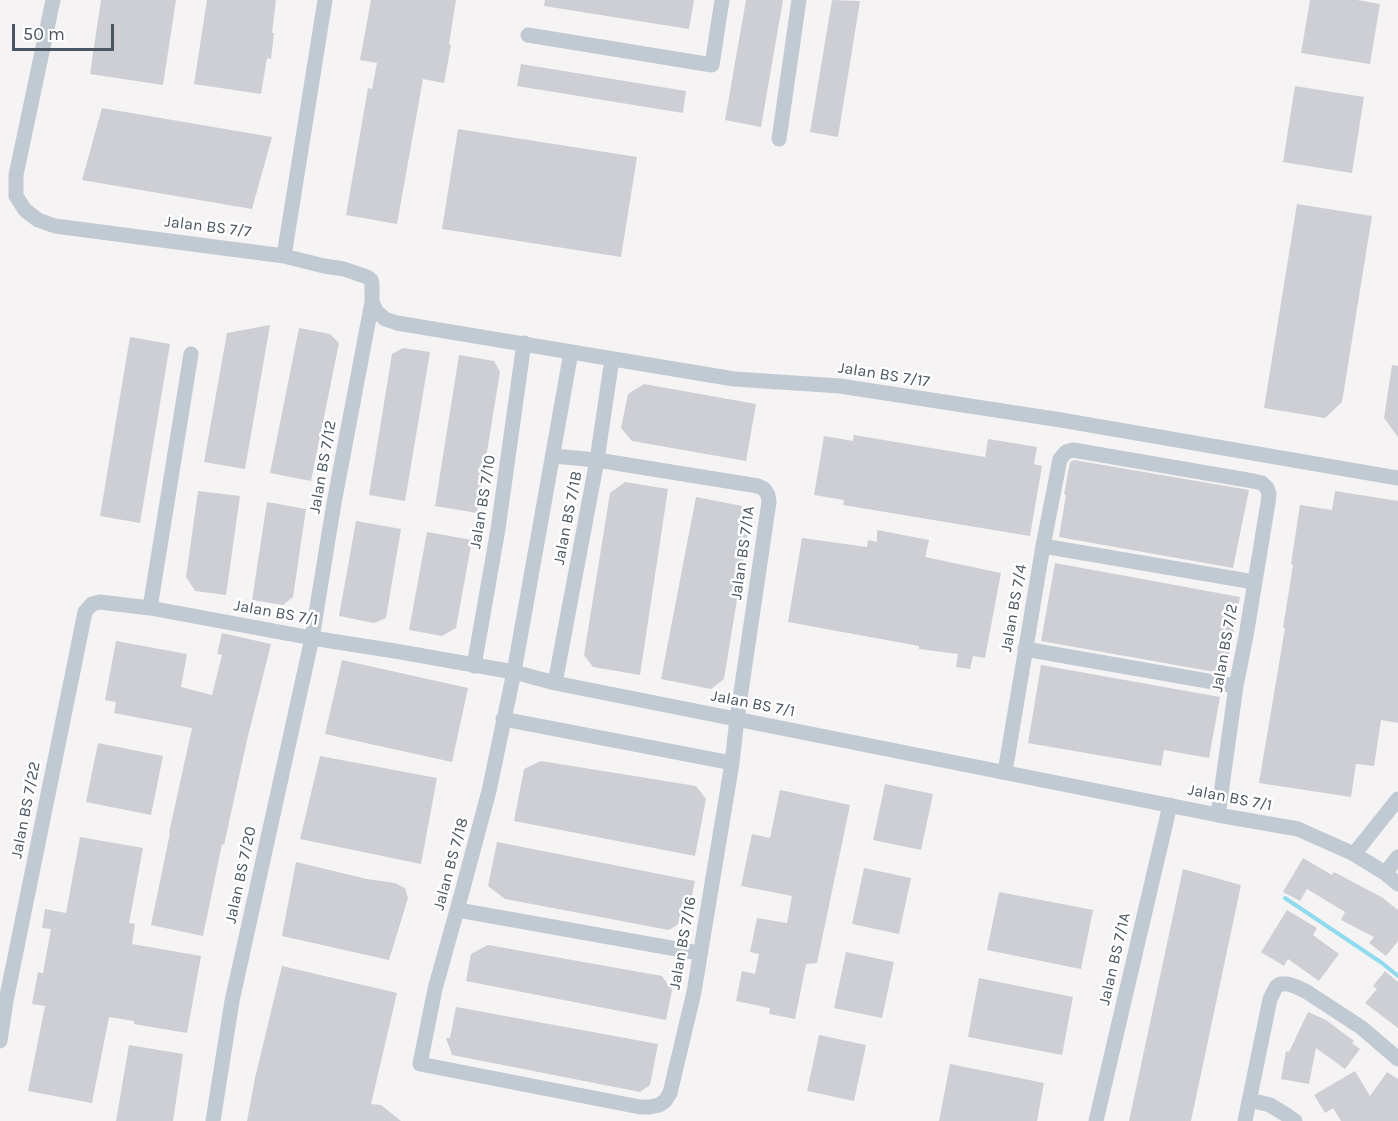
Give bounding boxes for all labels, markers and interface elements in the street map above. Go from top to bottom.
scale bar [15,12,117,50]
text: 50 m [23,23,65,45]
street label: Jalan BS 7/7 [163,212,253,242]
street label: Jalan BS 7/17 [837,358,931,392]
street label: Jalan BS 7/12 [305,419,341,515]
street label: Jalan BS 7/10 [466,454,500,550]
street label: Jalan BS 7/1B [550,470,586,566]
street label: Jalan BS 7/1A [727,505,759,601]
street label: Jalan BS 7/4 [997,563,1031,653]
street label: Jalan BS 7/1 [232,596,320,630]
street label: Jalan BS 7/2 [1208,602,1242,694]
street label: Jalan BS 7/1 [709,686,797,722]
street label: Jalan BS 7/22 [7,760,45,860]
street label: Jalan BS 7/1 [1186,780,1274,816]
street label: Jalan BS 7/18 [429,816,473,912]
street label: Jalan BS 7/20 [221,825,261,925]
street label: Jalan BS 7/16 [665,895,701,991]
street label: Jalan BS 7/1A [1095,911,1135,1007]

